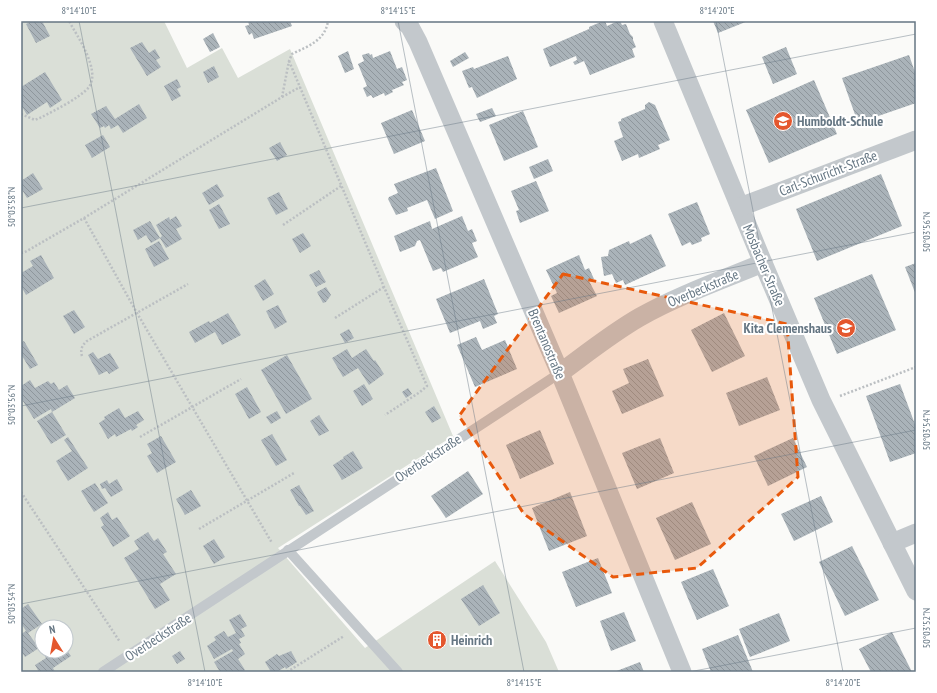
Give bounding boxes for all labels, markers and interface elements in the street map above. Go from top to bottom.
text: 8°14'10"E [62,4,96,17]
text: 8°14'15"E [381,4,415,17]
text: 8°14'20"E [700,4,734,17]
school or university icon: Humboldt-Schule [772,110,794,132]
place label: Humboldt-Schule [797,112,883,130]
street label: Carl-Schuricht-Straße [776,146,880,200]
text: 50°03'58"N [5,187,18,227]
text: 50°03'56"N [920,212,933,252]
street label: Mosbacher Straße [739,221,789,309]
street label: Overbeckstraße [665,265,741,311]
street label: Brentanostraße [524,306,570,382]
school or university icon: Kita Clemenshaus [835,317,857,339]
place label: Kita Clemenshaus [744,319,832,337]
text: 50°03'56"N [5,385,18,425]
text: 50°03'54"N [920,410,933,450]
street label: Overbeckstraße [391,430,465,486]
text: 50°03'54"N [5,584,18,624]
text: 50°03'52"N [920,608,933,648]
street label: Overbeckstraße [121,609,195,665]
north arrow [34,619,74,659]
text: N [48,622,56,637]
building icon: Heinrich [426,629,448,651]
place label: Heinrich [451,631,492,649]
text: 8°14'10"E [188,676,222,689]
text: 8°14'15"E [507,676,541,689]
text: 8°14'20"E [826,676,860,689]

